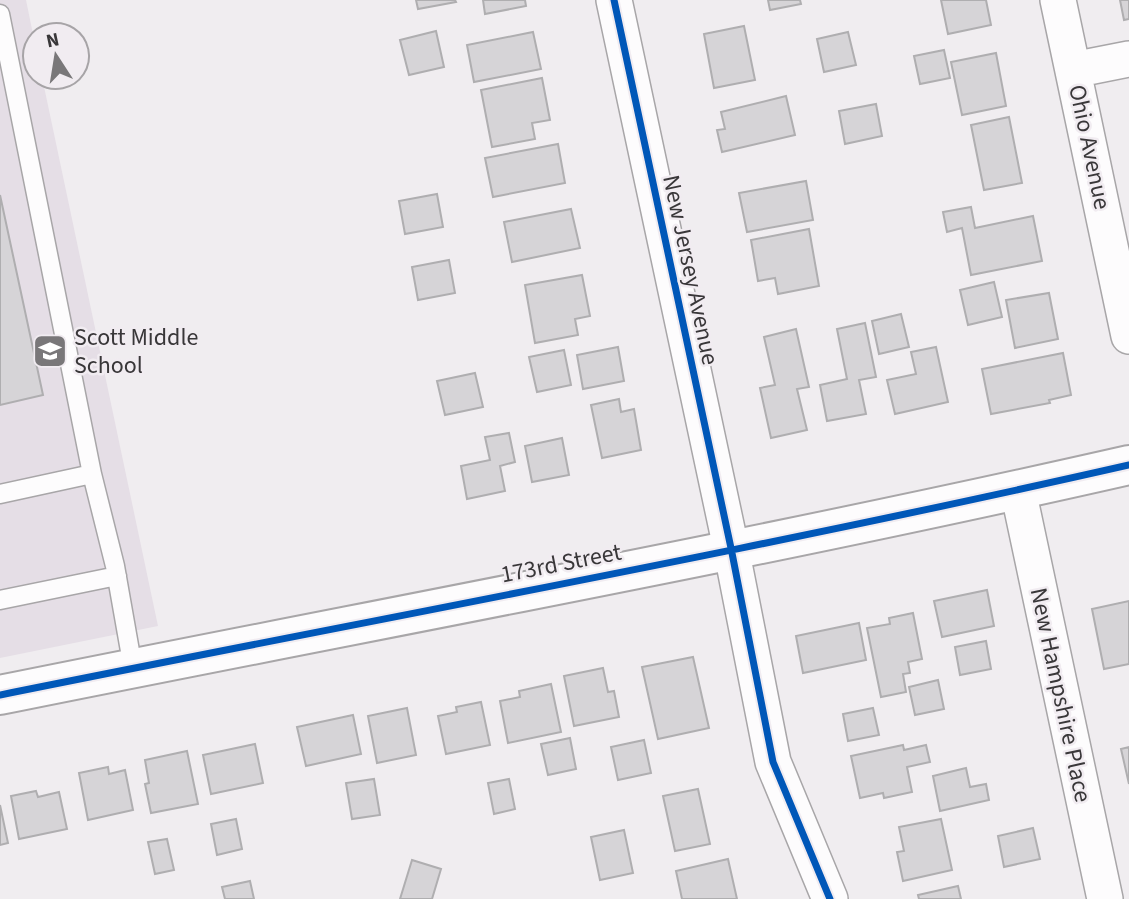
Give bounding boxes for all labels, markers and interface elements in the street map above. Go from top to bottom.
north arrow [21,21,91,91]
text: N [44,26,62,55]
street label: Ohio Avenue [1059,82,1120,213]
street label: New Jersey Avenue [653,172,728,368]
place label: Scott Middle School [74,320,198,383]
school or university icon: Scott Middle School [31,332,69,370]
street label: 173rd Street [498,535,624,592]
street label: New Hampshire Place [1021,585,1100,806]

